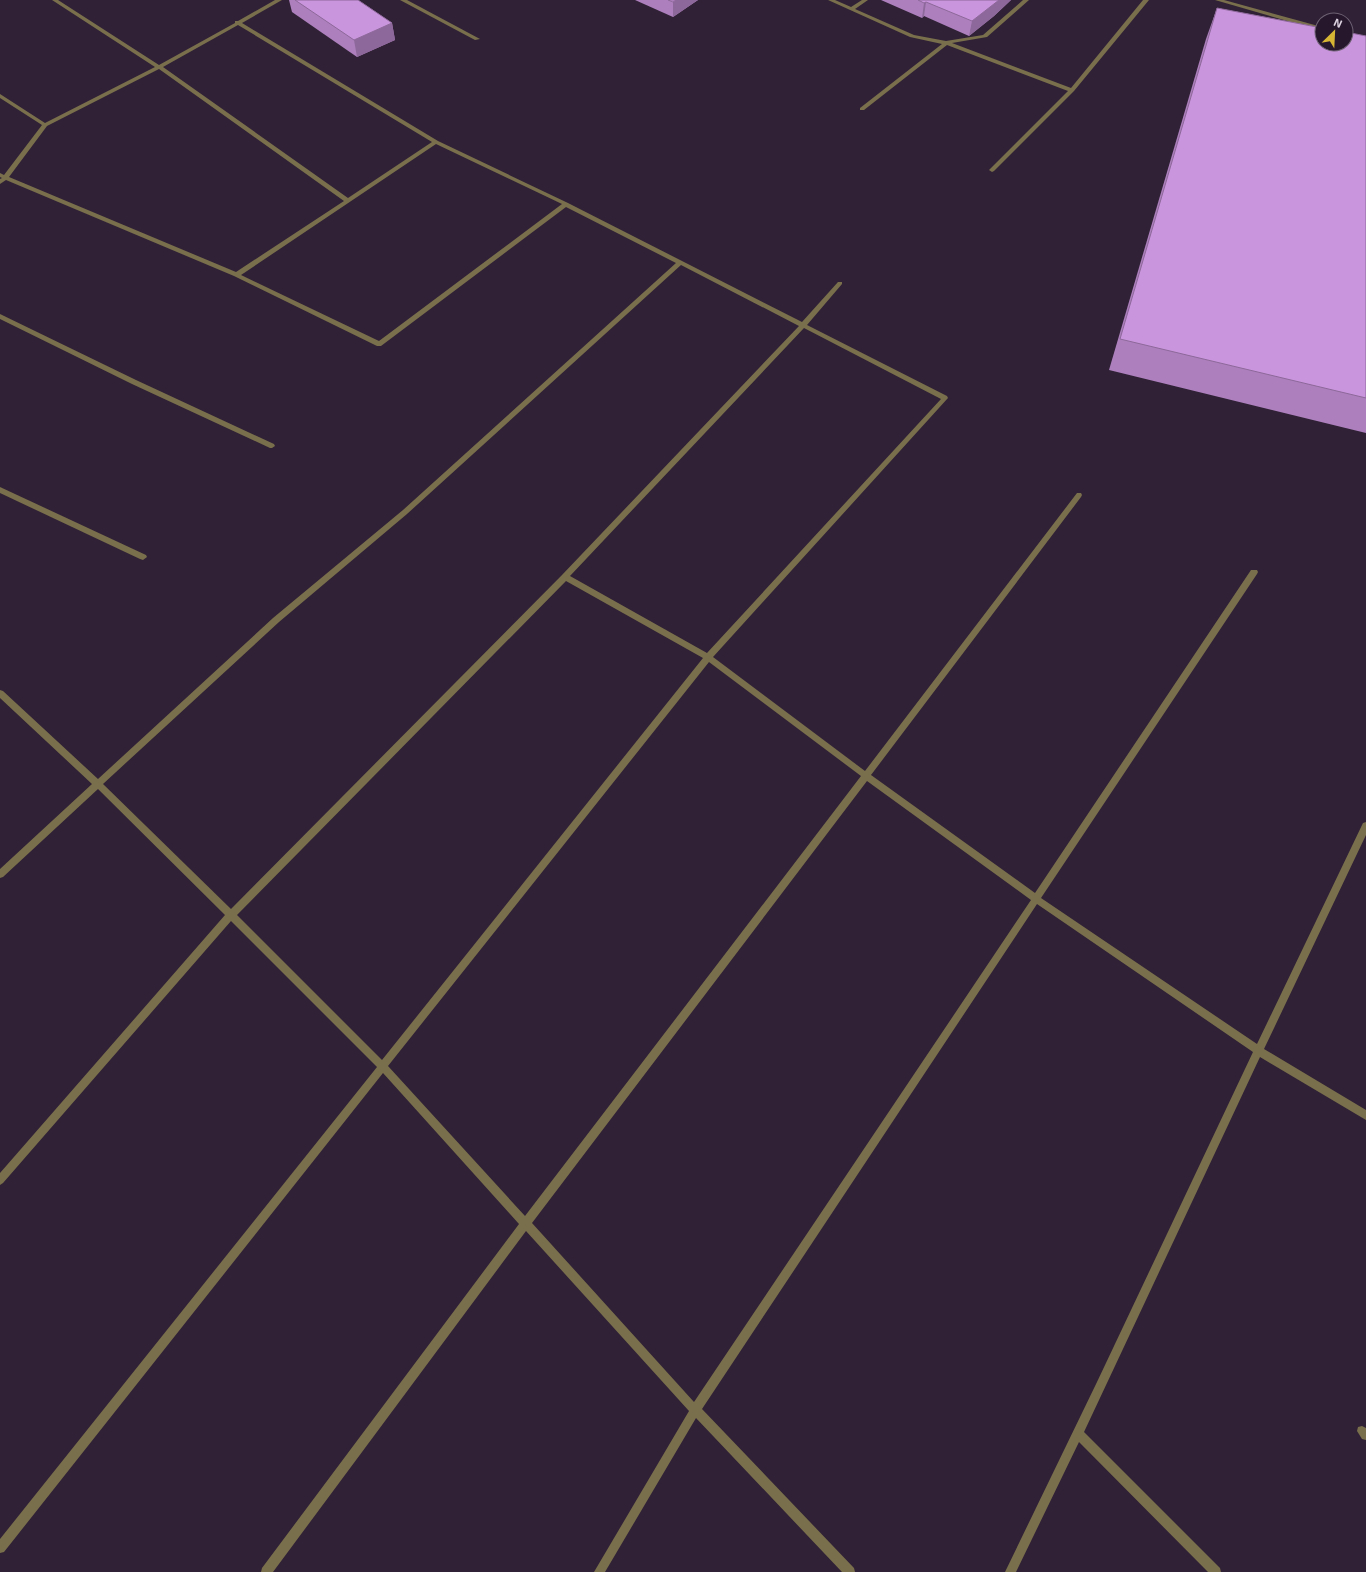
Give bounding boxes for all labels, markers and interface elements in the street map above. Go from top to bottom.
north arrow [1314,12,1354,52]
text: N [1332,15,1345,30]

